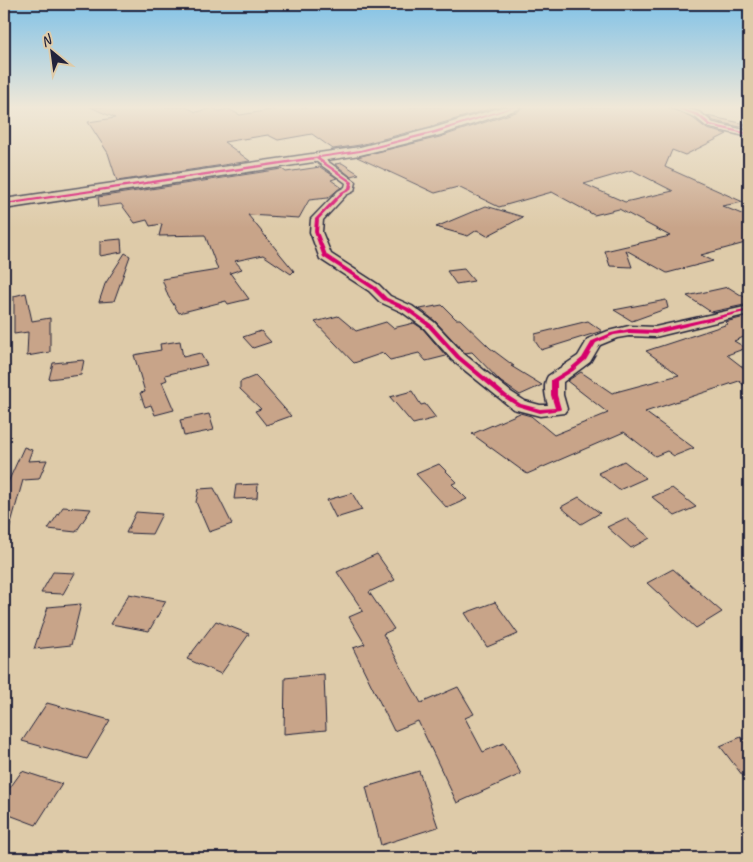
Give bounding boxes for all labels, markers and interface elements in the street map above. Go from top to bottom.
north arrow [28,28,78,78]
text: N [38,30,56,51]

